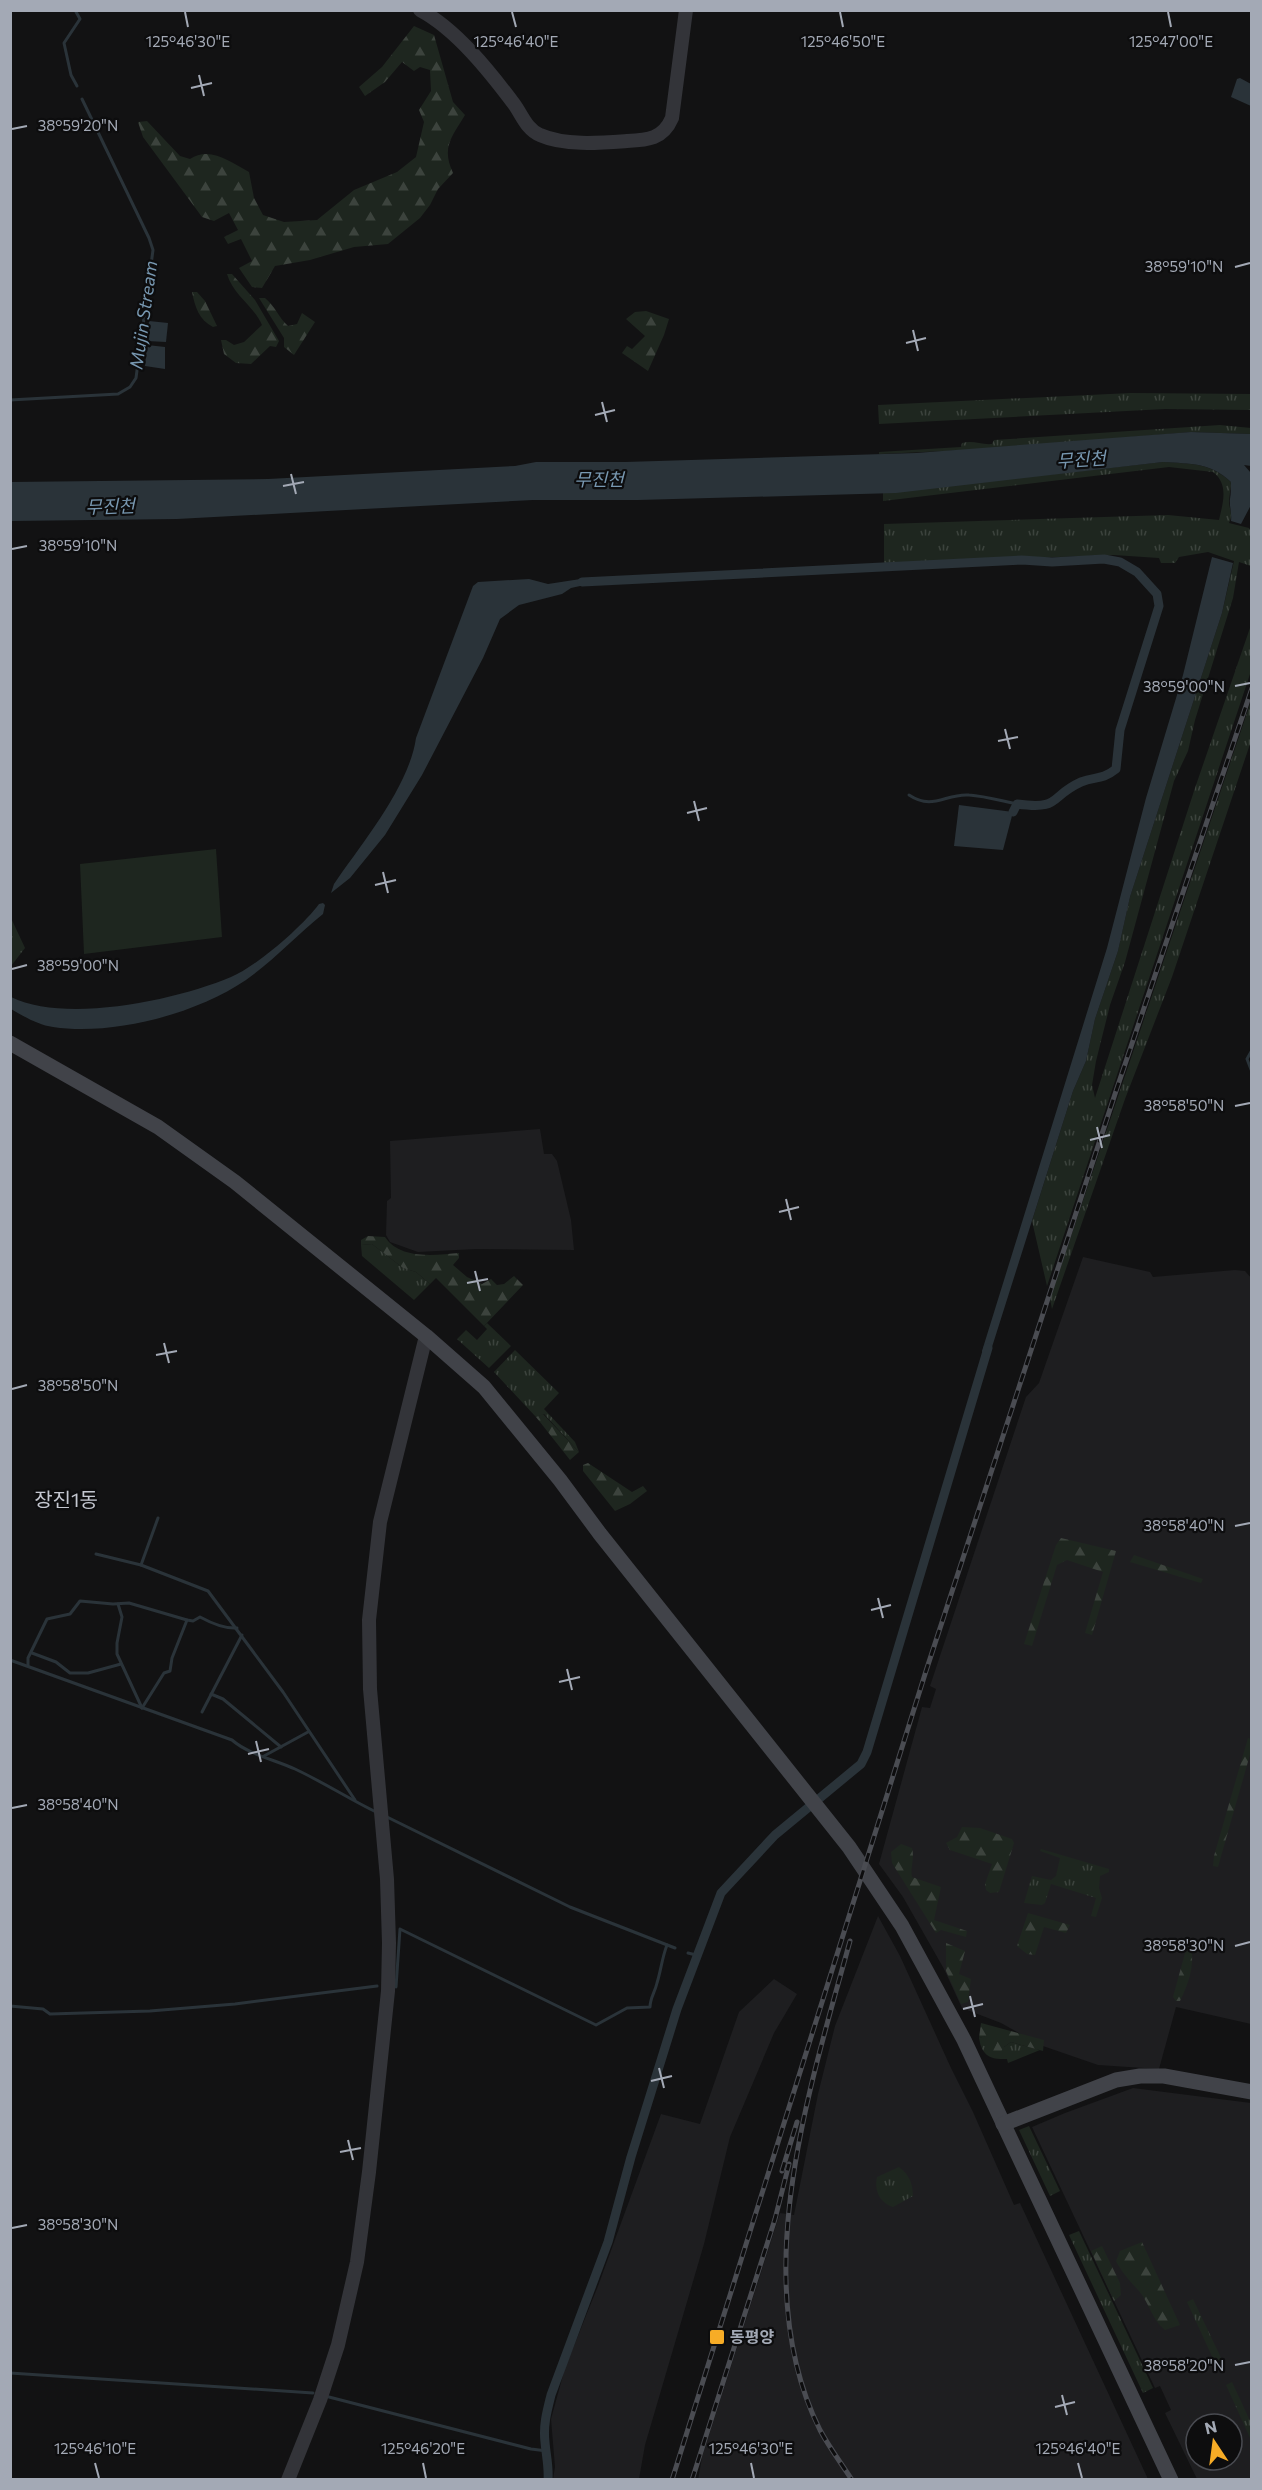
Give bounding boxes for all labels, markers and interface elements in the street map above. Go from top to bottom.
text: 125°46'30"E [146,32,230,50]
text: 125°46'40"E [474,32,558,50]
text: 125°46'50"E [801,32,885,50]
text: 125°47'00"E [1129,32,1213,50]
text: 38°59'20"N [38,116,118,134]
text: 38°59'10"N [1145,257,1223,275]
water label: Mujin Stream [124,259,162,371]
water label: 무진천 [1055,446,1109,472]
water label: 무진천 [574,468,626,490]
water label: 무진천 [85,494,138,518]
text: 38°59'10"N [39,536,117,554]
text: 38°59'00"N [1143,677,1225,695]
text: 38°59'00"N [37,956,119,974]
text: 38°58'50"N [1144,1096,1224,1114]
text: 38°58'50"N [38,1376,118,1394]
district label: 장진1동 [34,1487,98,1511]
text: 38°58'40"N [1143,1516,1225,1534]
text: 38°58'40"N [37,1795,119,1813]
text: 38°58'30"N [1144,1936,1224,1954]
text: 38°58'30"N [38,2215,118,2233]
place label: 동평양 [730,2327,774,2346]
marker: 동평양 [708,2328,726,2346]
text: 38°58'20"N [1144,2356,1224,2374]
north arrow [1184,2412,1244,2472]
text: N [1203,2416,1218,2438]
text: 125°46'10"E [54,2439,136,2457]
text: 125°46'20"E [381,2439,465,2457]
text: 125°46'30"E [709,2439,793,2457]
text: 125°46'40"E [1036,2439,1120,2457]

